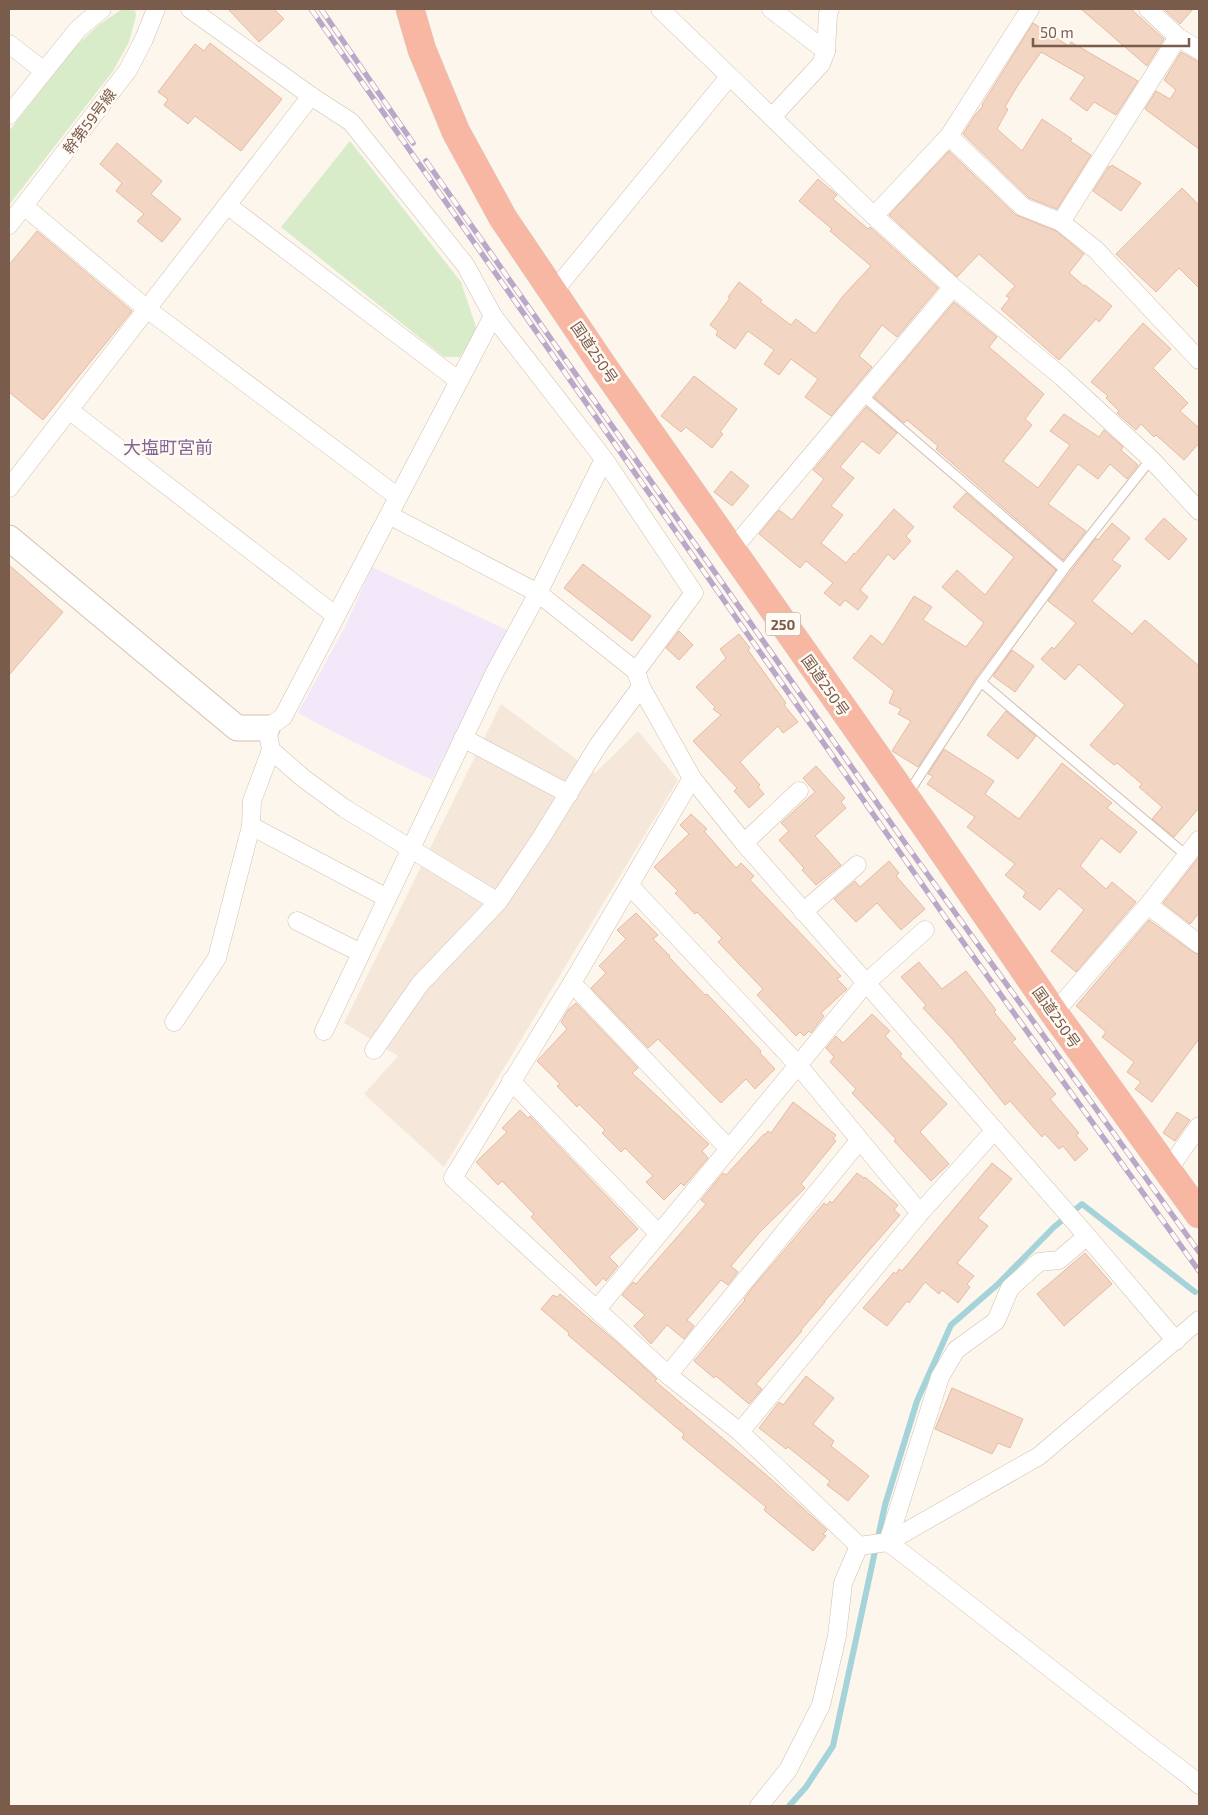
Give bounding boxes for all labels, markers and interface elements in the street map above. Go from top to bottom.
scale bar [1033,15,1189,47]
text: 50 m [1040,23,1074,41]
street label: 幹第59号線 [59,85,119,157]
street label: 国道250号 [568,318,622,386]
district label: 大塩町宮前 [123,436,213,458]
road number: 250 [766,612,800,636]
street label: 国道250号 [798,651,854,719]
street label: 国道250号 [1029,983,1085,1051]

